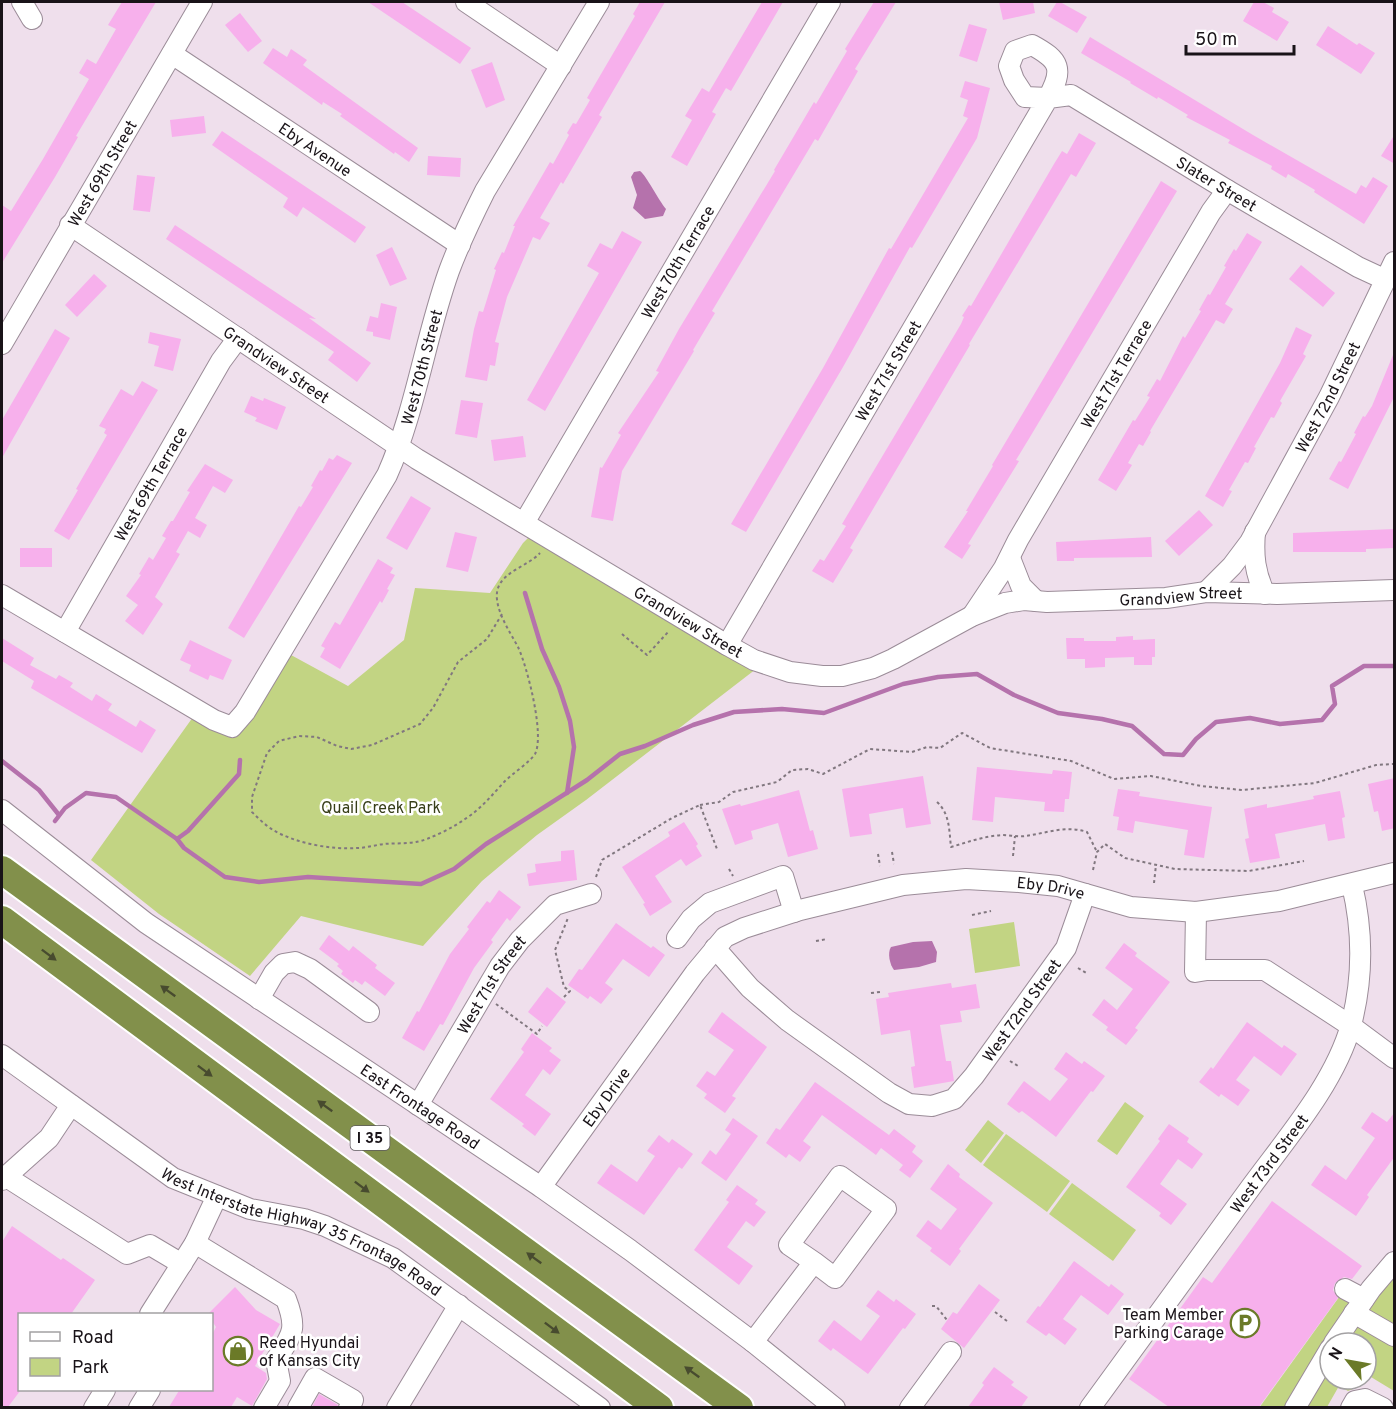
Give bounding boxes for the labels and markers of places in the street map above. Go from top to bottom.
place label: Team Member Parking Carage [1114,1306,1224,1344]
parking icon: Team Member Parking Carage [1229,1307,1261,1339]
place label: Reed Hyundai of Kansas City [259,1334,361,1372]
shop icon: Reed Hyundai of Kansas City [222,1335,254,1367]

